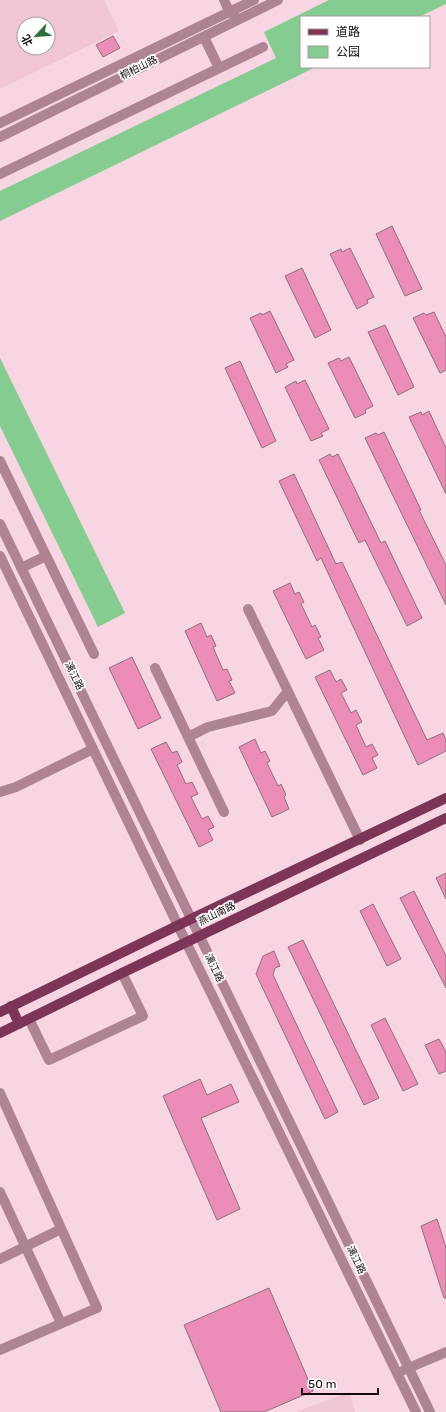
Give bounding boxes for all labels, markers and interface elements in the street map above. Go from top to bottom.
north arrow [16,16,56,56]
legend [300,16,430,68]
text: 道路 [336,25,360,39]
text: 北 [19,32,36,48]
text: 公园 [336,45,360,59]
street label: 桐柏山路 [118,54,160,82]
street label: 漓江路 [62,660,86,692]
street label: 燕山南路 [196,900,238,928]
street label: 漓江路 [202,952,226,984]
street label: 漓江路 [344,1244,368,1276]
scale bar [302,1370,378,1396]
text: 50 m [308,1377,336,1391]

